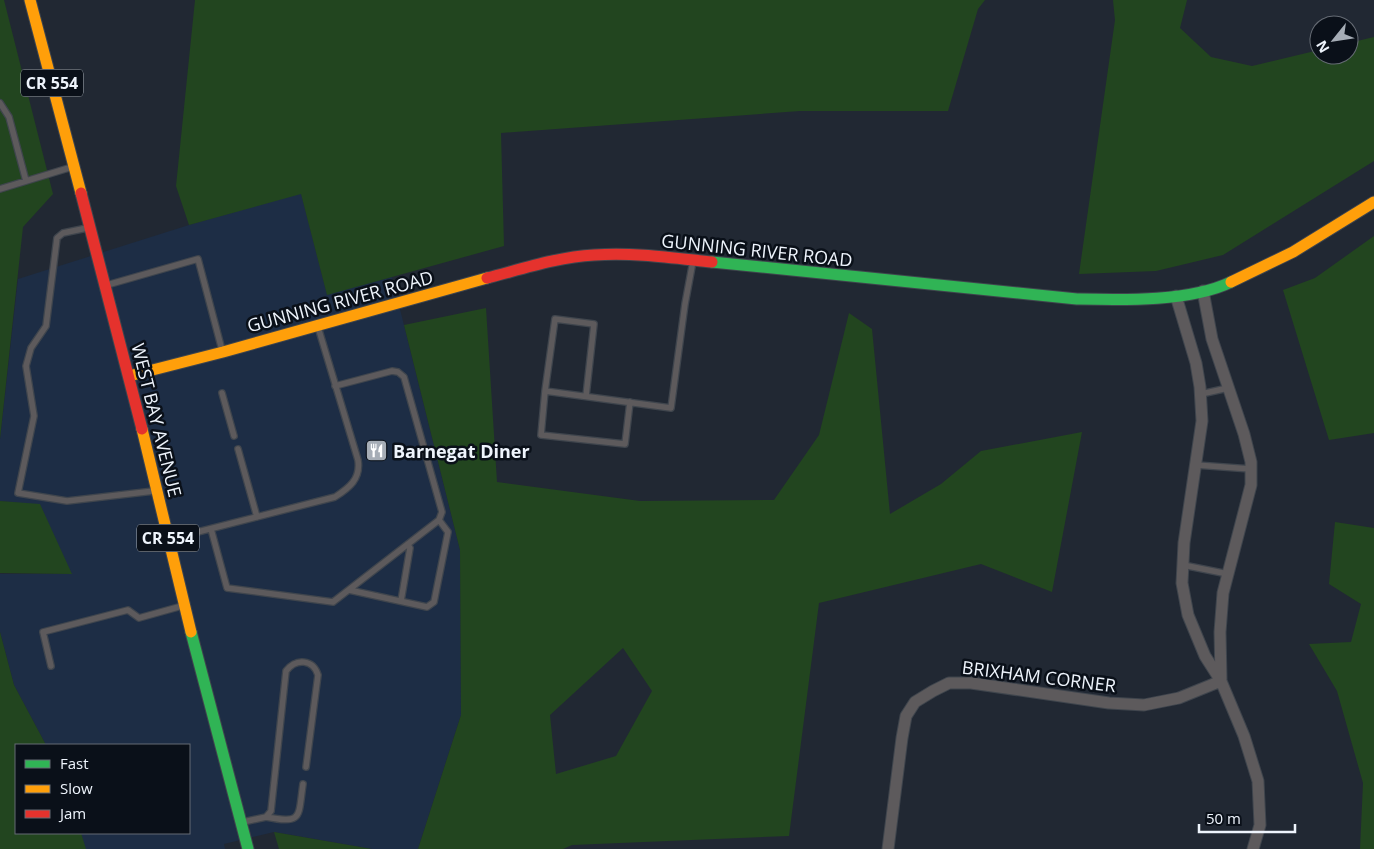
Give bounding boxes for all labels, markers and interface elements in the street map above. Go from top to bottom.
north arrow [1309,15,1359,65]
text: N [1311,37,1333,56]
road number: CR 554 [21,70,83,96]
street label: GUNNING RIVER ROAD [660,228,854,272]
street label: GUNNING RIVER ROAD [244,265,436,337]
street label: WEST BAY AVENUE [126,341,188,499]
restaurant icon: Barnegat Diner [365,439,389,463]
place label: Barnegat Diner [393,439,530,463]
road number: CR 554 [137,524,199,552]
street label: BRIXHAM CORNER [961,655,1117,697]
legend [15,744,190,834]
text: Fast [60,753,89,773]
text: Slow [60,778,93,798]
scale bar [1199,802,1295,834]
text: Jam [58,803,86,823]
text: 50 m [1206,808,1241,828]

